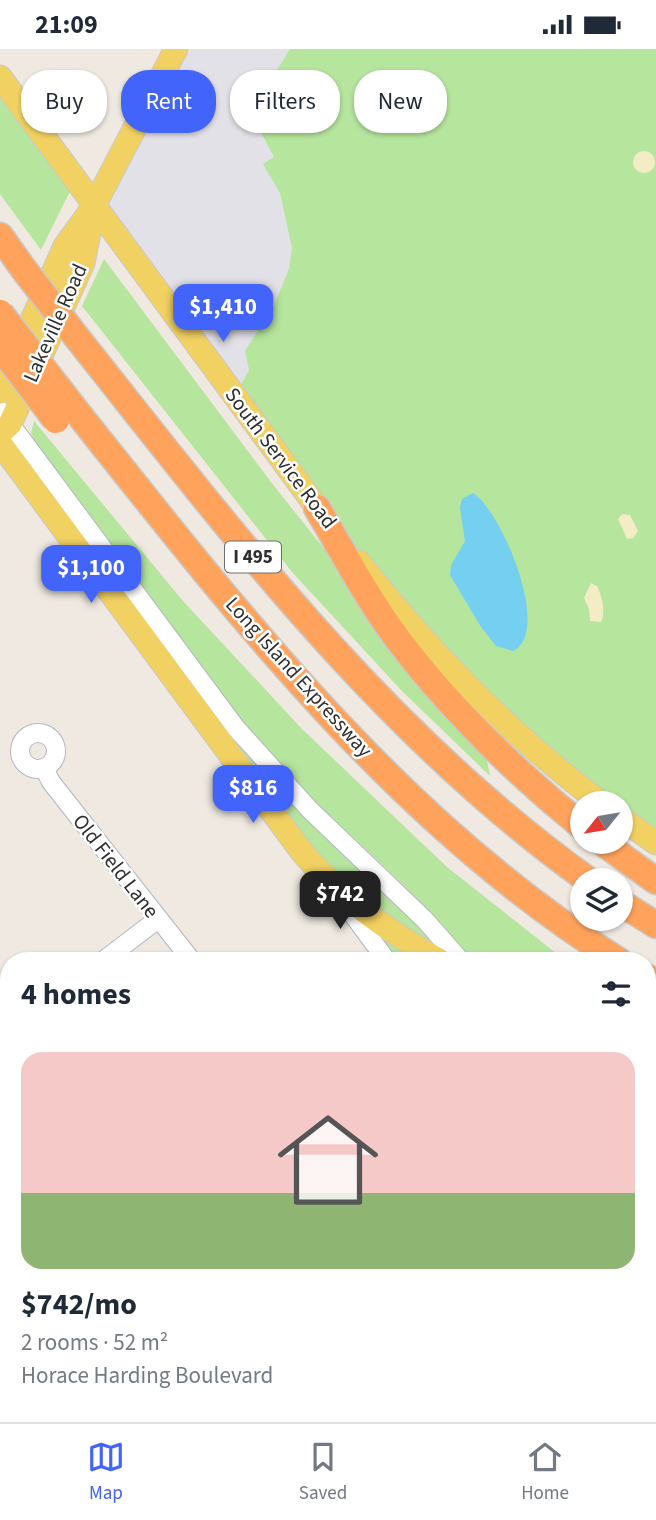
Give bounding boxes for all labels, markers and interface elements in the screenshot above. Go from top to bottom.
text: 21:09 [35,6,98,43]
chip: Buy [21,70,107,133]
chip: Rent [121,70,216,133]
chip: Filters [230,70,340,133]
chip: New [354,70,447,133]
street label: Lakeville Road [16,259,94,387]
pin: $1,410 [166,285,280,344]
text: $1,410 [189,290,257,323]
street label: South Service Road [218,381,344,535]
road number: I 495 [225,541,281,573]
pin: $1,100 [34,545,148,605]
text: $1,100 [57,551,125,584]
street label: Long Island Expressway [219,590,380,764]
pin: $816 [212,765,294,825]
text: $816 [229,771,277,804]
north arrow [570,791,634,854]
map controls [570,791,633,931]
street label: Old Field Lane [66,808,166,924]
button: layers [570,868,633,931]
pin: $742 [299,871,381,931]
text: $742 [316,877,364,910]
text: 4 homes [21,973,131,1016]
icon: filters [597,975,635,1013]
icon: home [265,1097,391,1223]
text: $742/mo [21,1283,137,1326]
text: 2 rooms · 52 m² [21,1326,168,1359]
text: Horace Harding Boulevard [21,1359,273,1392]
tab: Map [87,1438,125,1507]
tab: Saved [299,1438,347,1507]
tab: Home [521,1438,569,1507]

